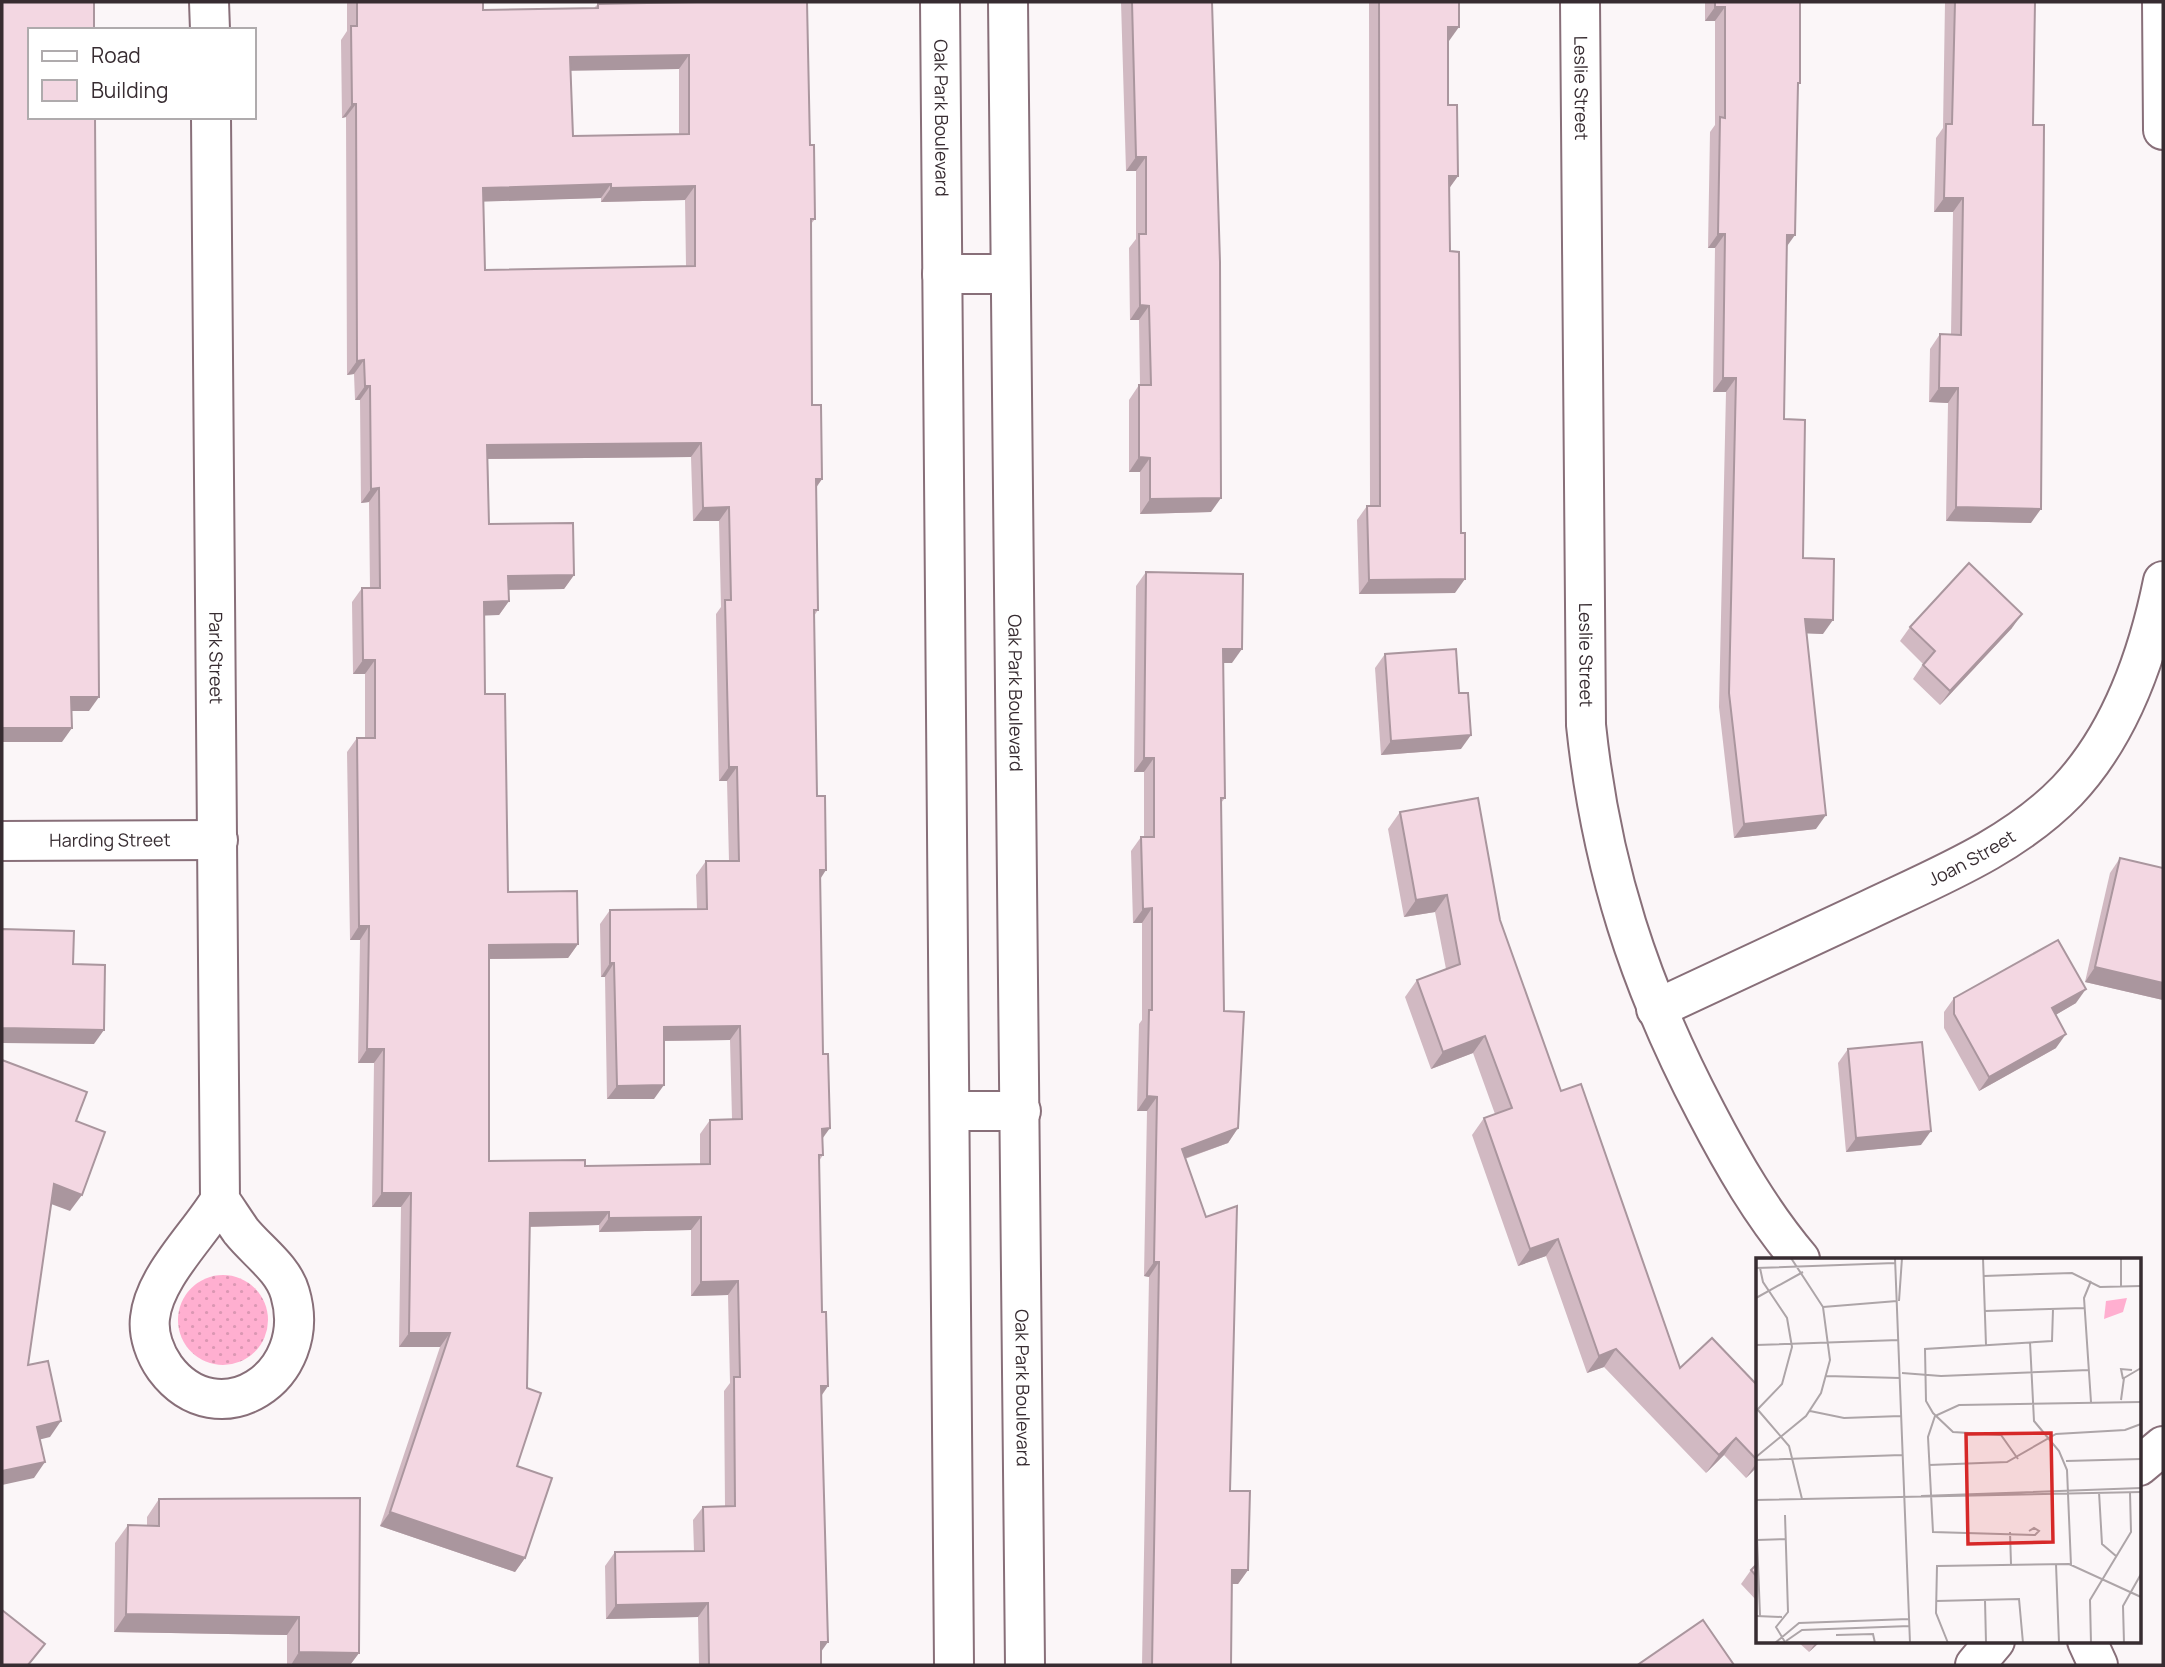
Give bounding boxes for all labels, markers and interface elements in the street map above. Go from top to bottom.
legend [28,28,256,119]
street label: Leslie Street [1569,36,1594,140]
street label: Oak Park Boulevard [929,39,955,197]
text: Road [91,41,141,69]
text: Building [91,76,168,104]
street label: Leslie Street [1574,603,1599,707]
street label: Park Street [204,612,229,704]
street label: Oak Park Boulevard [1003,614,1029,772]
street label: Joan Street [1924,824,2020,891]
street label: Harding Street [49,827,171,852]
inset map [1756,1258,2140,1642]
street label: Oak Park Boulevard [1010,1309,1036,1467]

